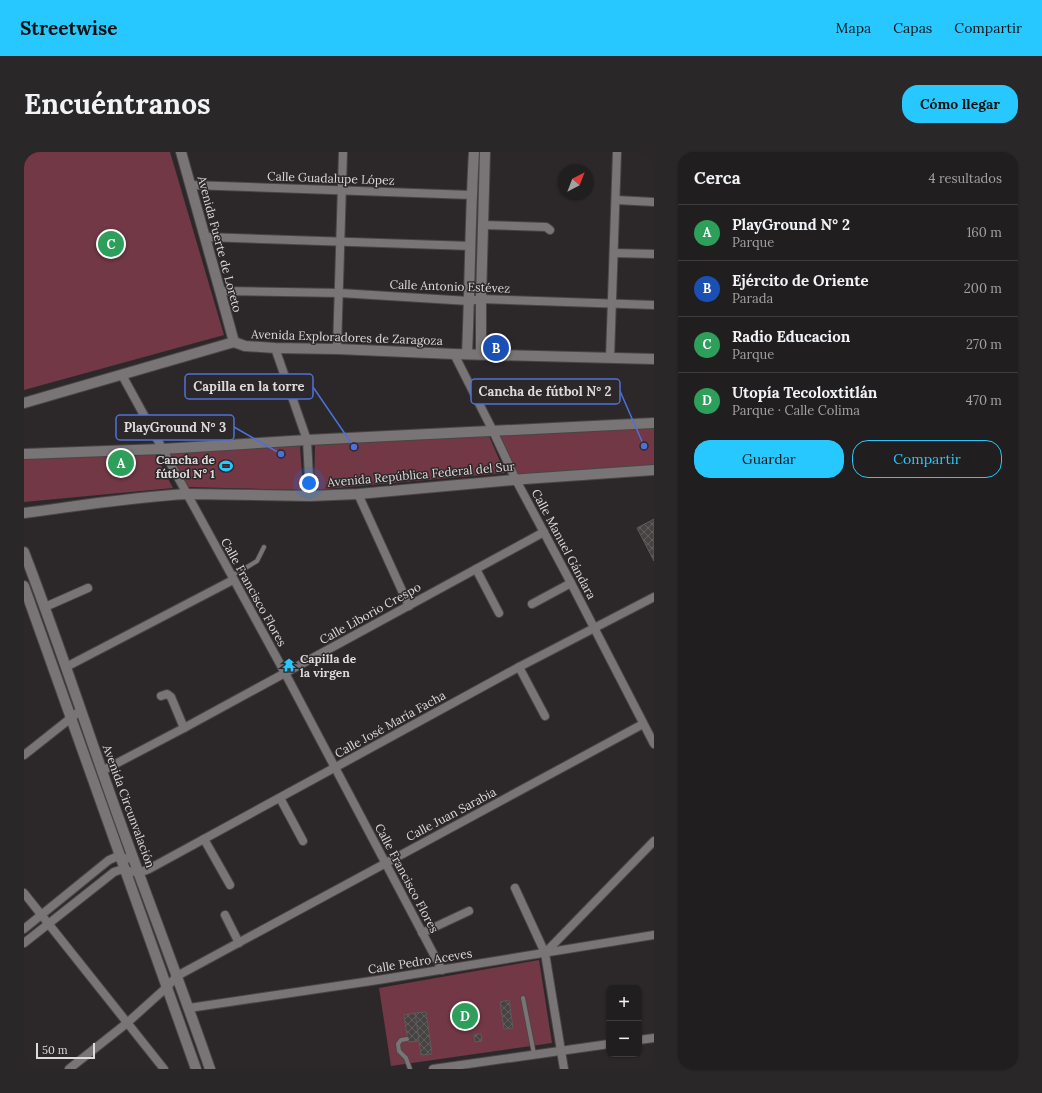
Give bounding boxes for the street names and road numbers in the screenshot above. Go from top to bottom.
street label: Calle Guadalupe López [267,168,395,188]
street label: Avenida Fuerte de Loreto [194,173,245,314]
street label: Calle Antonio Estévez [389,276,511,296]
street label: Avenida Exploradores de Zaragoza [250,326,443,348]
street label: Avenida República Federal del Sur [326,458,516,490]
street label: Calle Manuel Gándara [529,486,599,602]
street label: Calle Francisco Flores [218,535,290,649]
street label: Calle Liborio Crespo [317,579,423,647]
street label: Calle José María Facha [332,687,448,761]
street label: Avenida Circunvalación [99,741,158,870]
street label: Calle Juan Sarabia [403,784,499,844]
street label: Calle Francisco Flores [372,821,442,936]
street label: Calle Pedro Aceves [367,945,474,977]

